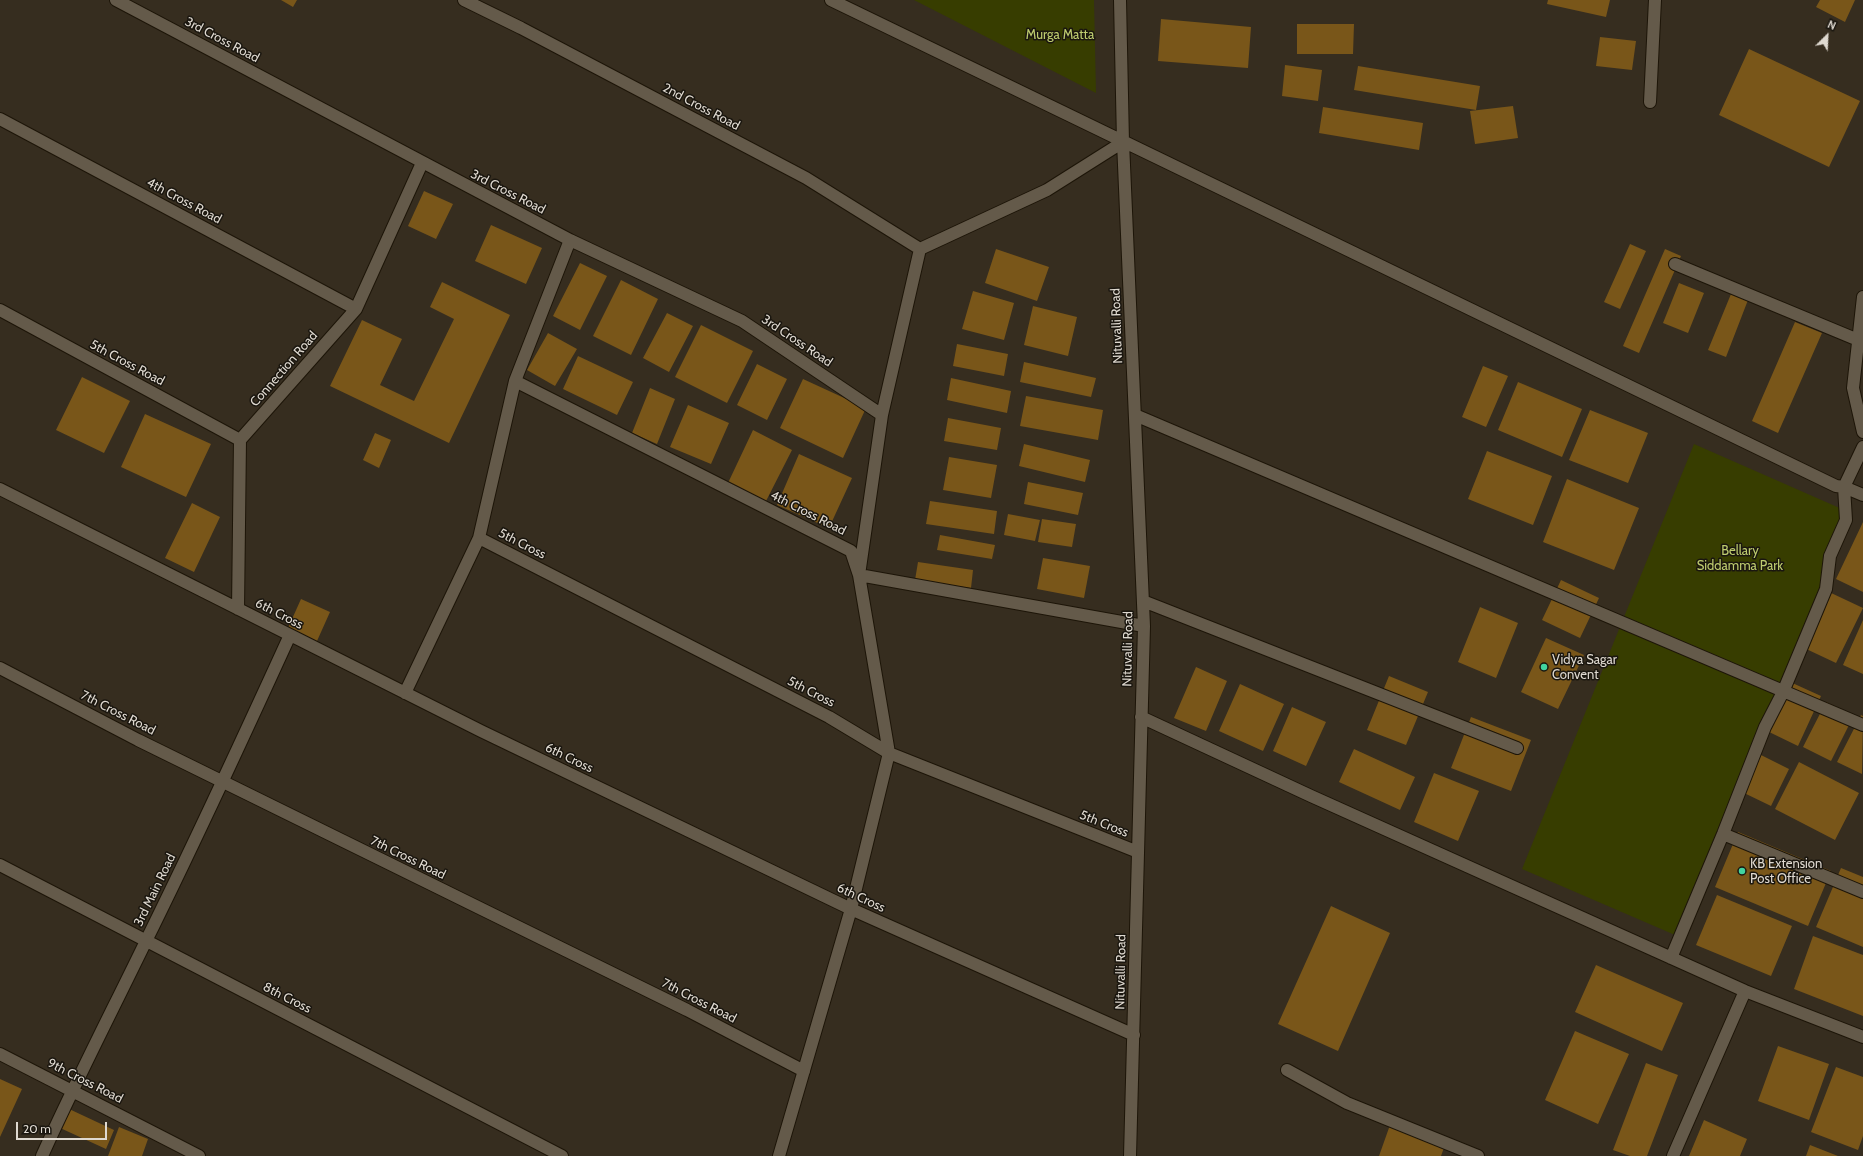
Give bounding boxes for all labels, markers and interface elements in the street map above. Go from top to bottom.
street label: 3rd Cross Road [182,14,262,66]
north arrow [1807,16,1847,56]
text: N [1825,17,1838,33]
park label: Murga Matta [1026,27,1094,43]
street label: 2nd Cross Road [660,80,742,134]
street label: 3rd Cross Road [468,166,548,218]
street label: 4th Cross Road [144,175,224,227]
street label: Nituvalli Road [1108,288,1126,364]
street label: 3rd Cross Road [759,312,835,370]
street label: Connection Road [247,328,321,410]
street label: 5th Cross Road [87,337,167,389]
street label: 4th Cross Road [768,487,848,539]
street label: 5th Cross [496,525,548,563]
park label: Bellary Siddamma Park [1697,543,1783,574]
street label: 6th Cross [253,595,305,633]
street label: Nituvalli Road [1120,611,1136,687]
place label: Vidya Sagar Convent [1552,652,1617,683]
marker: Vidya Sagar Convent [1539,662,1549,672]
street label: 5th Cross [785,673,837,711]
street label: 7th Cross Road [78,687,158,739]
street label: 6th Cross [542,740,596,776]
street label: 5th Cross [1077,807,1131,841]
street label: 7th Cross Road [368,833,448,883]
street label: 3rd Main Road [131,851,179,929]
place label: KB Extension Post Office [1750,856,1822,887]
marker: KB Extension Post Office [1737,866,1747,876]
street label: 6th Cross [834,880,888,916]
street label: Nituvalli Road [1113,934,1129,1010]
street label: 7th Cross Road [659,975,739,1027]
street label: 8th Cross [260,979,314,1017]
street label: 9th Cross Road [45,1055,125,1107]
scale bar [18,1114,109,1140]
text: 20 m [23,1121,51,1136]

